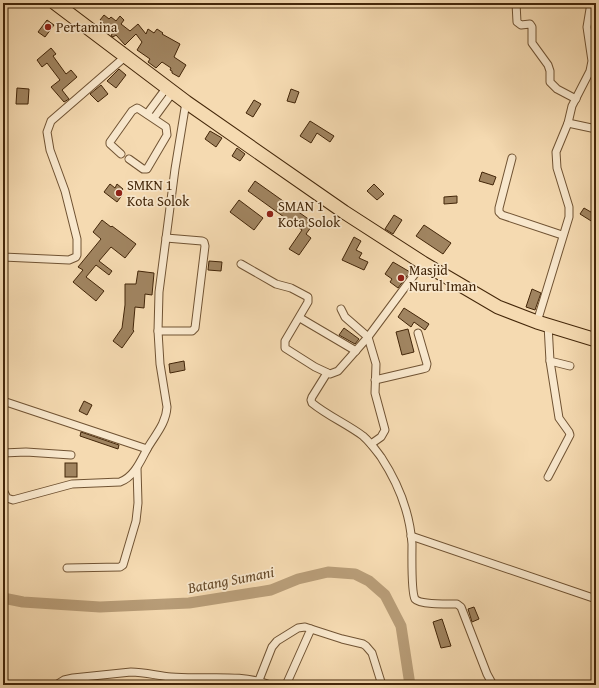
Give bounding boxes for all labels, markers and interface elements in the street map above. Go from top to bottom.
place label: Pertamina [56,17,118,37]
marker: Pertamina [43,22,53,32]
place label: SMKN 1 Kota Solok [127,175,190,211]
marker: SMKN 1 Kota Solok [114,188,124,198]
place label: SMAN 1 Kota Solok [278,196,341,232]
marker: SMAN 1 Kota Solok [265,209,275,219]
place label: Masjid Nurul Iman [409,260,476,296]
marker: Masjid Nurul Iman [396,273,406,283]
water label: Batang Sumani [185,561,276,598]

